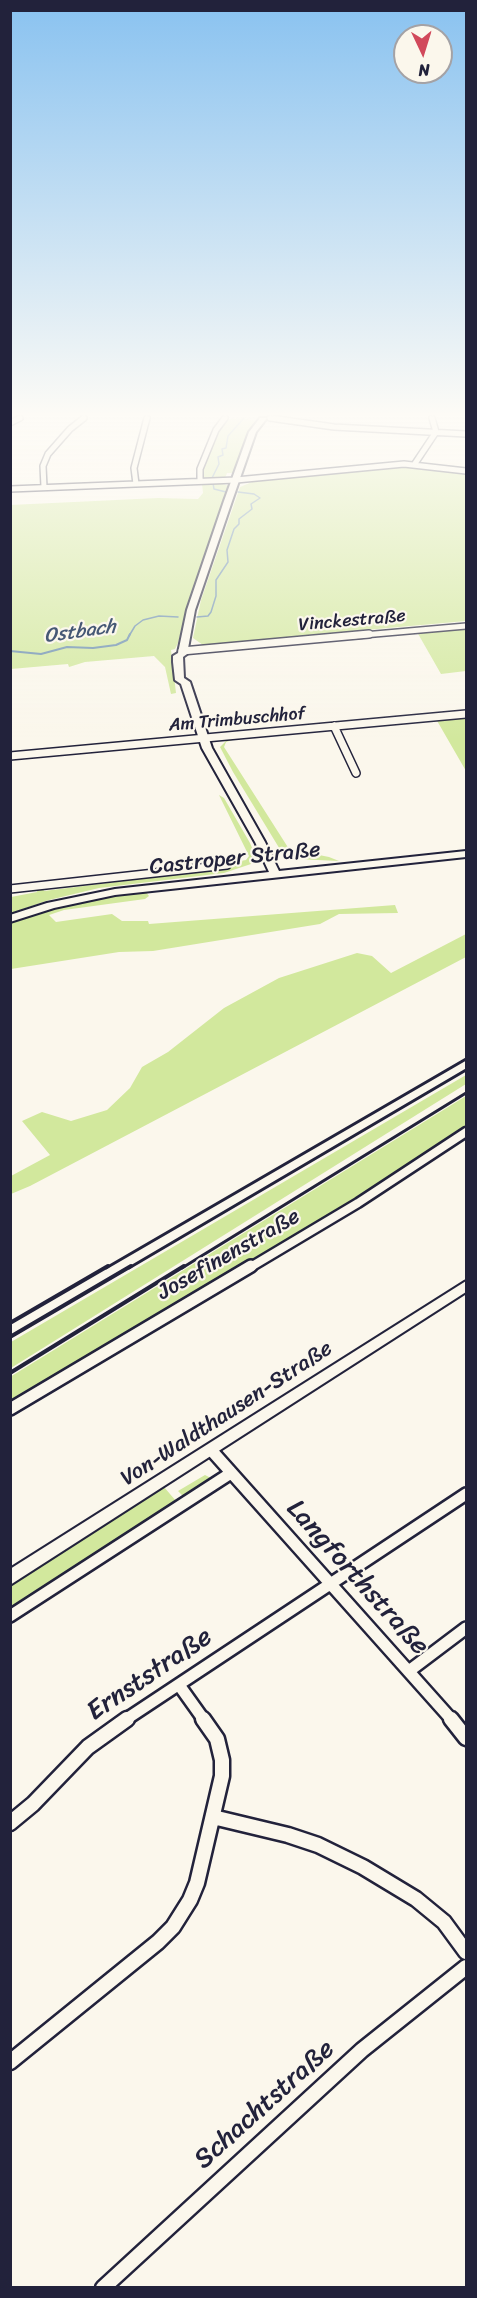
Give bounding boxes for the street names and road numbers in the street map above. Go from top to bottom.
street label: Vinckestraße [298,606,406,636]
street label: Am Trimbuschhof [168,703,306,737]
street label: Castroper Straße [148,837,322,881]
street label: Josefinenstraße [153,1204,305,1306]
street label: Von-Waldthausen-Straße [116,1336,338,1492]
street label: Langforthstraße [279,1494,435,1662]
street label: Ernststraße [81,1621,219,1729]
street label: Schachtstraße [188,2034,342,2176]

